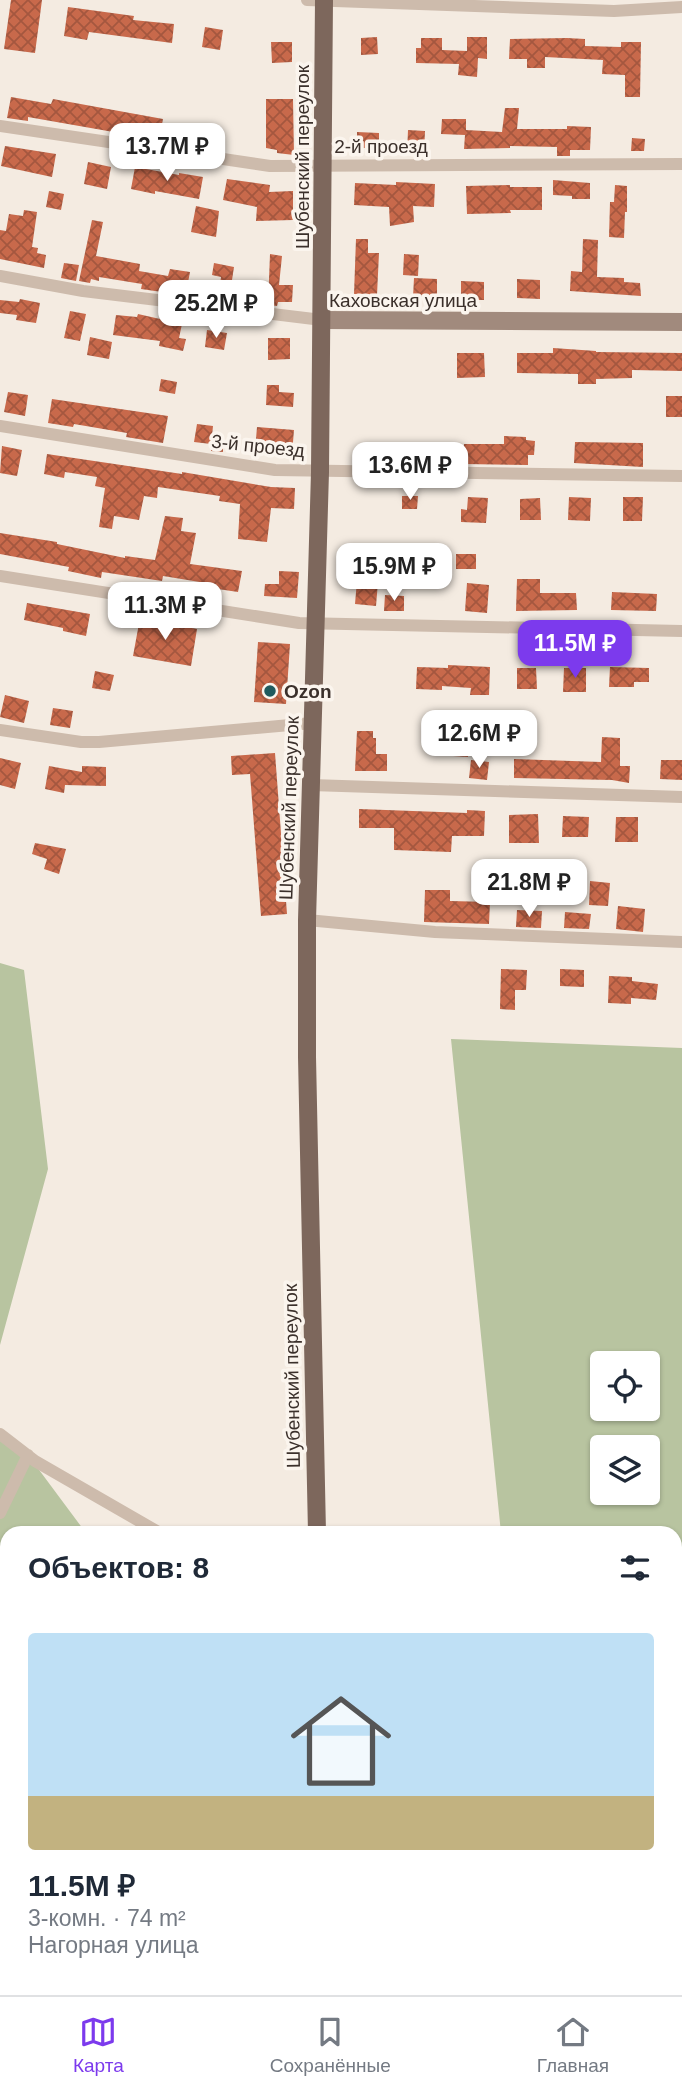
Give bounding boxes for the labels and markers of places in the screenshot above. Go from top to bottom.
pin: 13.7M ₽ [102,124,232,183]
pin: 25.2M ₽ [151,280,281,340]
pin: 13.6M ₽ [345,442,475,502]
pin: 15.9M ₽ [329,544,459,603]
pin: 11.3M ₽ [100,582,230,642]
pin: 11.5M ₽ [510,620,640,680]
place label: Ozon [284,681,332,702]
marker: Ozon [262,683,278,699]
pin: 12.6M ₽ [414,710,544,770]
pin: 21.8M ₽ [464,860,594,919]

